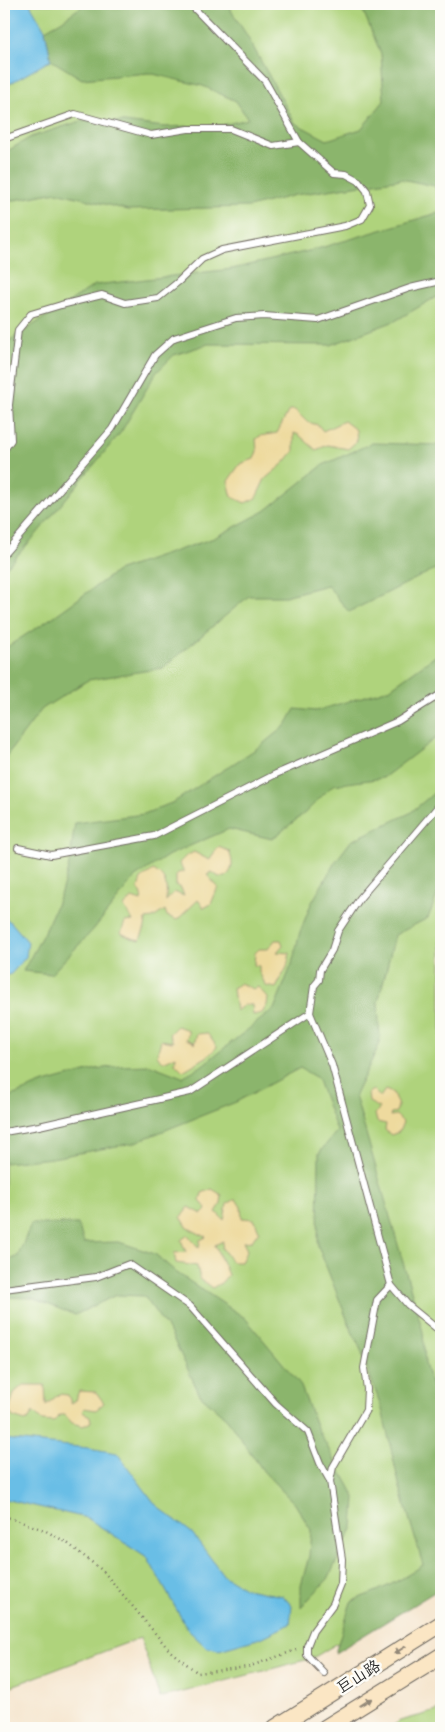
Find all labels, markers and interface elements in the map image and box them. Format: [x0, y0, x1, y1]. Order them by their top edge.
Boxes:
one-way arrow [393, 1645, 407, 1654]
street label: 巨山路 [333, 1656, 384, 1698]
one-way arrow [359, 1698, 373, 1707]

